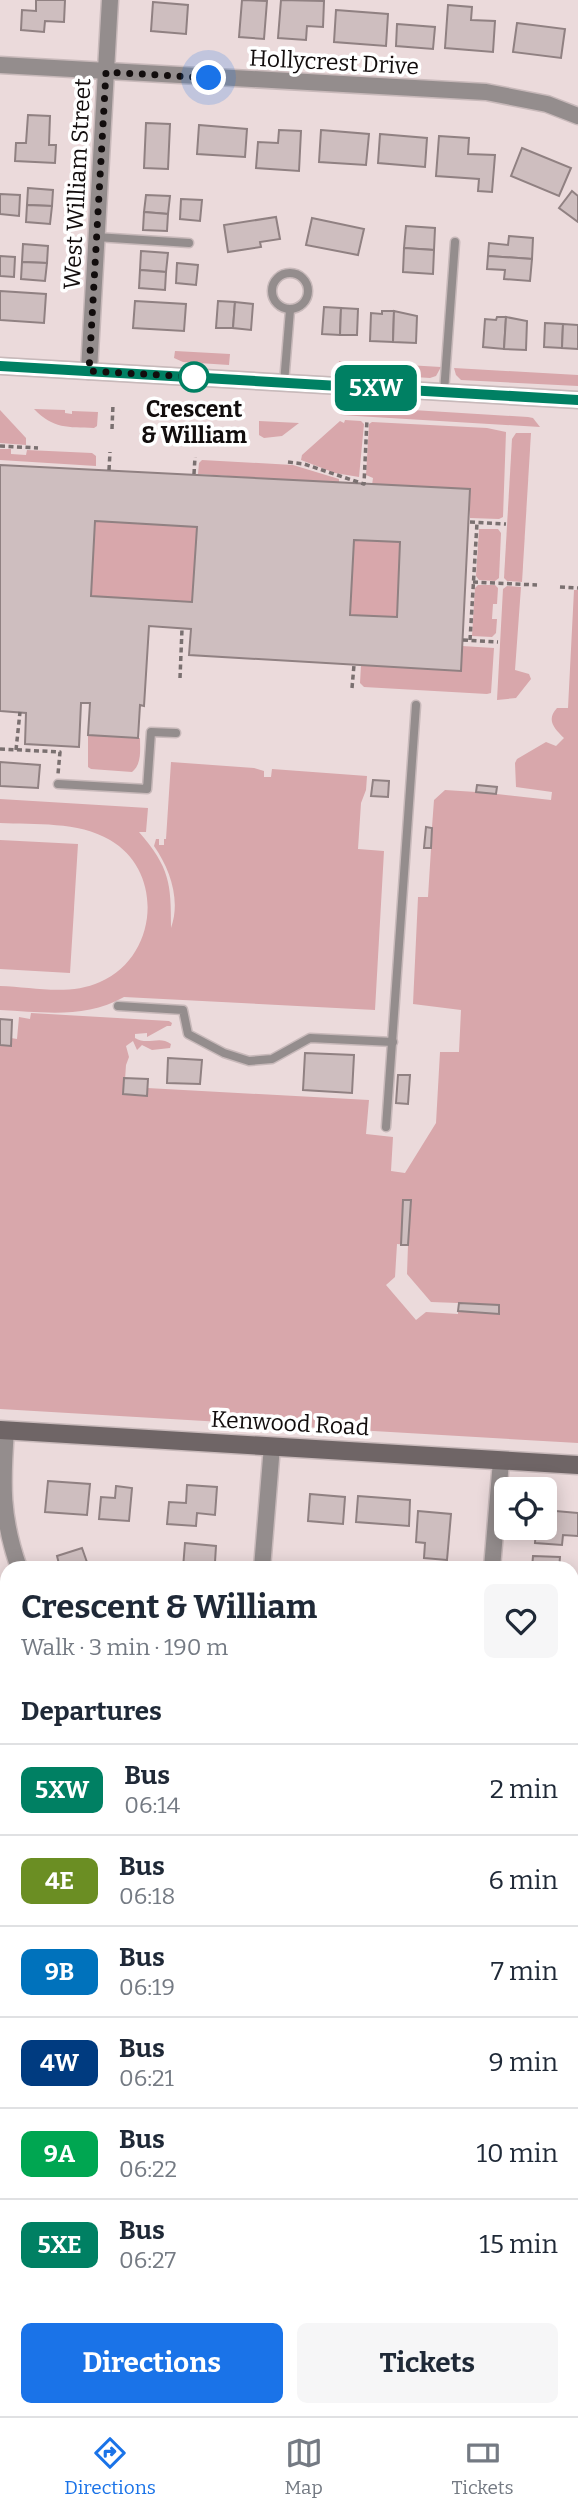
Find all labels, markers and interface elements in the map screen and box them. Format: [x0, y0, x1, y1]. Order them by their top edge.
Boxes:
street label: Hollycrest Drive [248, 44, 420, 80]
your location [191, 60, 226, 95]
street label: West William Street [57, 78, 97, 290]
marker: Crescent & William [179, 362, 209, 392]
line badge: 5XW [336, 365, 416, 411]
text: 5XW [349, 374, 403, 402]
place label: Crescent & William [141, 395, 247, 449]
street label: Kenwood Road [210, 1405, 370, 1441]
map controls [494, 1477, 557, 1540]
button: locate [494, 1477, 557, 1540]
button: heart [484, 1584, 558, 1658]
text: Crescent & William [21, 1587, 317, 1627]
text: Walk · 3 min · 190 m [21, 1633, 228, 1661]
text: Departures [21, 1696, 162, 1727]
text: Bus [124, 1760, 170, 1791]
text: 2 min [490, 1774, 558, 1805]
text: 5XW [35, 1776, 89, 1804]
text: 06:14 [124, 1791, 180, 1819]
text: Bus [119, 1851, 165, 1882]
text: 6 min [489, 1865, 558, 1896]
text: 4E [45, 1867, 74, 1895]
text: 06:18 [119, 1882, 175, 1910]
text: Bus [119, 1942, 165, 1973]
text: 7 min [491, 1956, 558, 1987]
text: 9B [45, 1958, 74, 1986]
text: 06:19 [119, 1973, 175, 2001]
text: Bus [119, 2033, 165, 2064]
text: 9 min [489, 2047, 558, 2078]
text: 4W [40, 2049, 79, 2077]
text: 06:21 [119, 2064, 174, 2092]
text: Bus [119, 2124, 165, 2155]
text: 10 min [477, 2138, 558, 2169]
text: 9A [44, 2140, 75, 2168]
text: 06:22 [119, 2155, 177, 2183]
text: Bus [119, 2215, 165, 2246]
text: 15 min [479, 2229, 558, 2260]
text: 5XE [37, 2231, 82, 2259]
text: 06:27 [119, 2246, 176, 2274]
button: Directions [21, 2323, 283, 2403]
button: Tickets [297, 2323, 558, 2403]
tab: Directions [64, 2434, 156, 2499]
tab: Map [285, 2434, 323, 2499]
tab: Tickets [452, 2434, 514, 2499]

